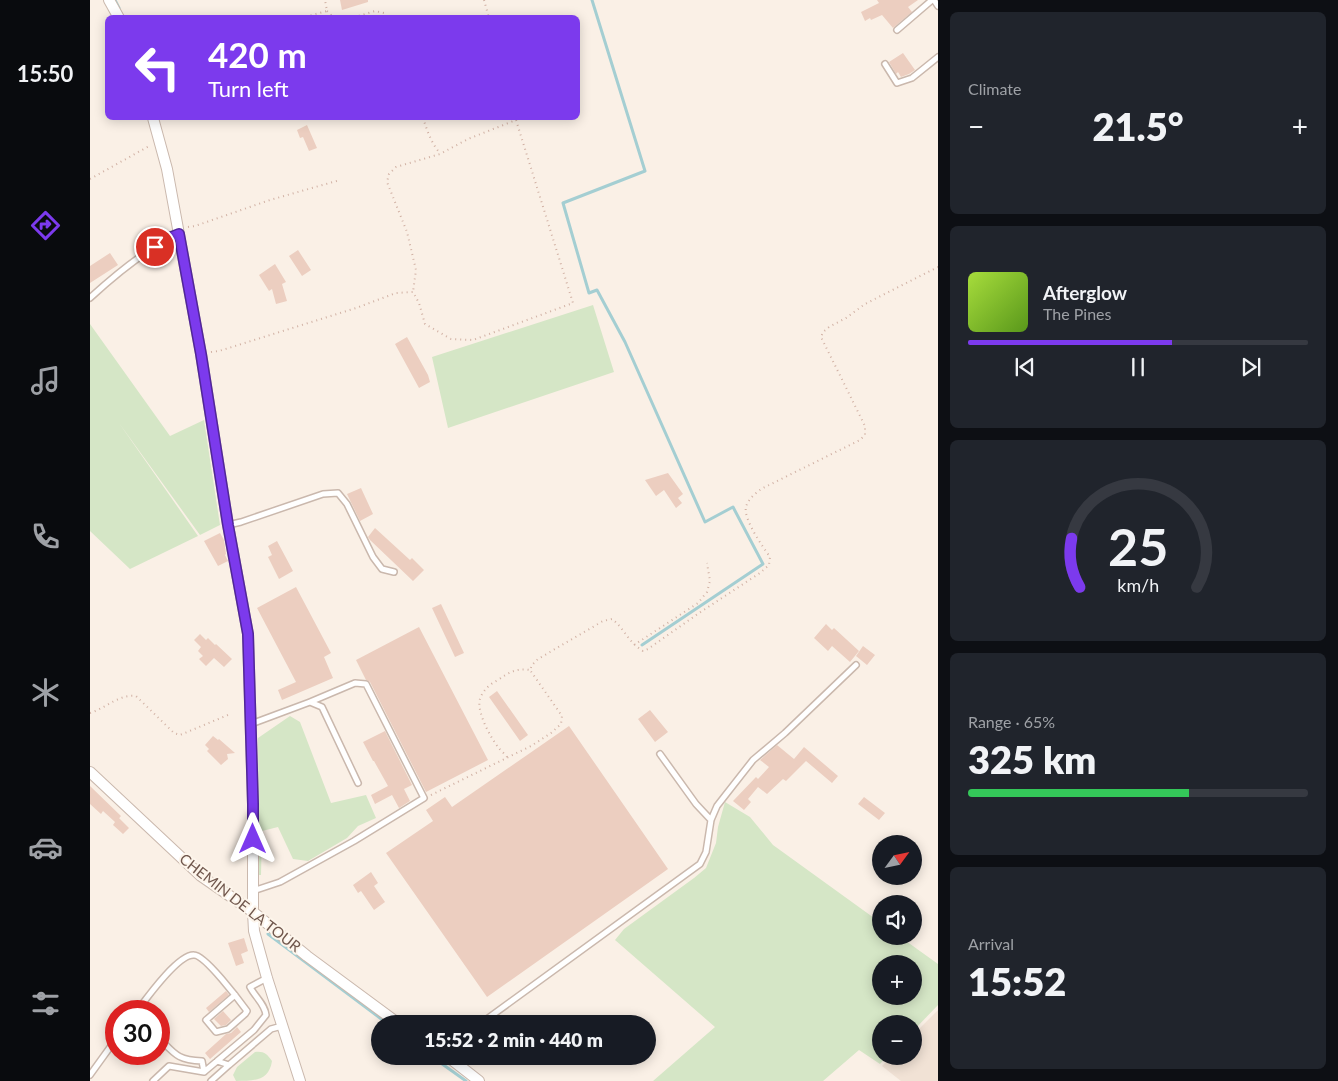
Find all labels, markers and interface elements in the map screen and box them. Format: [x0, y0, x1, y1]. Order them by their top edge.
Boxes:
text: 420 m [208, 33, 307, 75]
icon: left [125, 35, 190, 100]
text: 15:50 [17, 60, 73, 87]
text: Turn left [208, 75, 289, 102]
text: Climate [968, 79, 1021, 98]
text: 21.5° [1092, 103, 1184, 149]
text: − [968, 109, 984, 143]
text: + [1292, 109, 1308, 143]
icon: directions [28, 208, 63, 243]
pin [134, 226, 176, 268]
icon: arrive [141, 233, 169, 261]
text: Afterglow [1043, 281, 1127, 304]
text: The Pines [1043, 304, 1112, 323]
icon: previous [1011, 353, 1039, 381]
icon: pause [1124, 353, 1152, 381]
icon: next [1237, 353, 1265, 381]
icon: music [28, 363, 63, 398]
text: 25 [1108, 515, 1168, 577]
icon: phone [28, 519, 63, 554]
text: km/h [1117, 574, 1159, 596]
icon: climate [28, 675, 63, 710]
text: Range · 65% [968, 712, 1055, 731]
text: 325 km [968, 736, 1096, 782]
position arrow [226, 812, 278, 864]
icon: car [28, 830, 63, 865]
north arrow [872, 835, 922, 885]
map controls [872, 835, 922, 1065]
street label: CHEMIN DE LA TOUR [176, 849, 305, 956]
button: sound [872, 895, 922, 945]
text: Arrival [968, 934, 1014, 953]
button: + [872, 955, 922, 1005]
text: 15:52 [968, 958, 1066, 1004]
icon: filters [28, 986, 63, 1021]
speed limit sign: 30 [105, 1000, 170, 1065]
button: − [872, 1015, 922, 1065]
text: 15:52 · 2 min · 440 m [424, 1028, 603, 1051]

